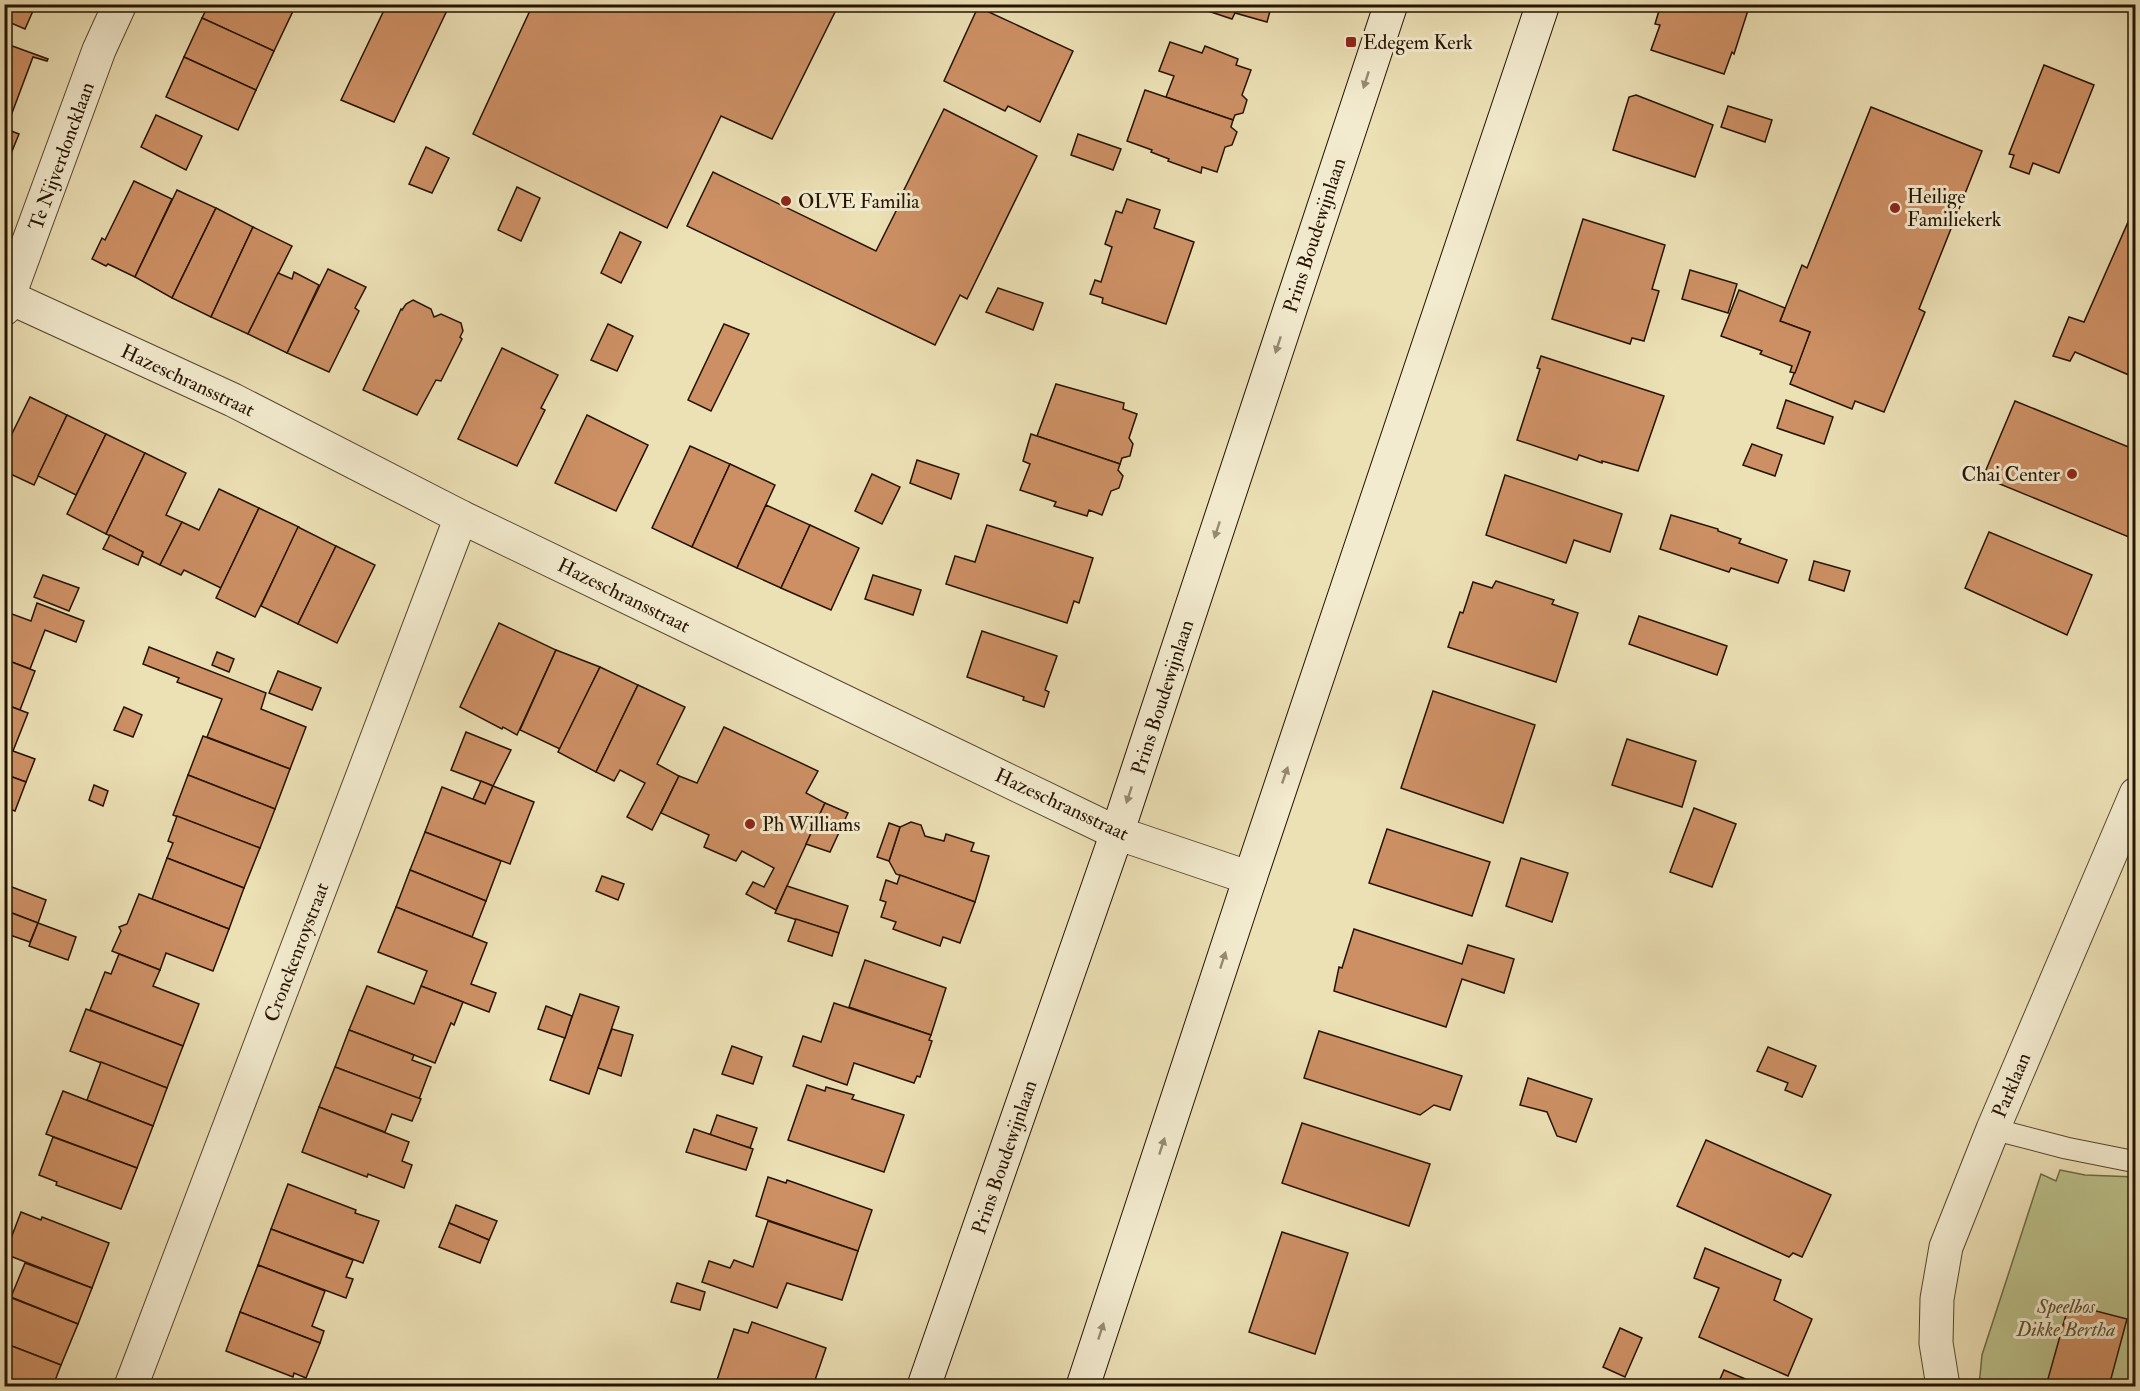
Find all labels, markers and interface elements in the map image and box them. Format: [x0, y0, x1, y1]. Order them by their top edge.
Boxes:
place label: Edegem Kerk [1363, 30, 1473, 55]
marker: Edegem Kerk [1344, 35, 1358, 49]
one-way arrow [1361, 71, 1370, 89]
street label: Te Nijverdoncklaan [23, 79, 100, 234]
street label: Prins Boudewijnlaan [1278, 155, 1351, 316]
place label: Heilige Familiekerk [1907, 184, 2002, 232]
place label: OLVE Familia [798, 189, 920, 214]
marker: OLVE Familia [779, 194, 793, 208]
marker: Heilige Familiekerk [1888, 201, 1902, 215]
one-way arrow [1272, 336, 1282, 354]
street label: Hazeschransstraat [117, 339, 259, 423]
place label: Chai Center [1962, 462, 2061, 487]
marker: Chai Center [2065, 467, 2079, 481]
one-way arrow [1211, 521, 1221, 539]
street label: Hazeschransstraat [553, 553, 695, 639]
street label: Prins Boudewijnlaan [1126, 617, 1199, 778]
street label: Hazeschransstraat [991, 763, 1133, 847]
one-way arrow [1280, 766, 1290, 784]
one-way arrow [1124, 786, 1134, 804]
place label: Ph Williams [762, 812, 860, 837]
marker: Ph Williams [743, 817, 757, 831]
street label: Cronckenroystraat [258, 879, 335, 1025]
one-way arrow [1219, 951, 1228, 969]
street label: Parklaan [1987, 1049, 2036, 1122]
street label: Prins Boudewijnlaan [966, 1077, 1043, 1238]
one-way arrow [1158, 1137, 1167, 1155]
park label: Speelbos Dikke Bertha [2016, 1294, 2115, 1342]
one-way arrow [1097, 1322, 1107, 1340]

